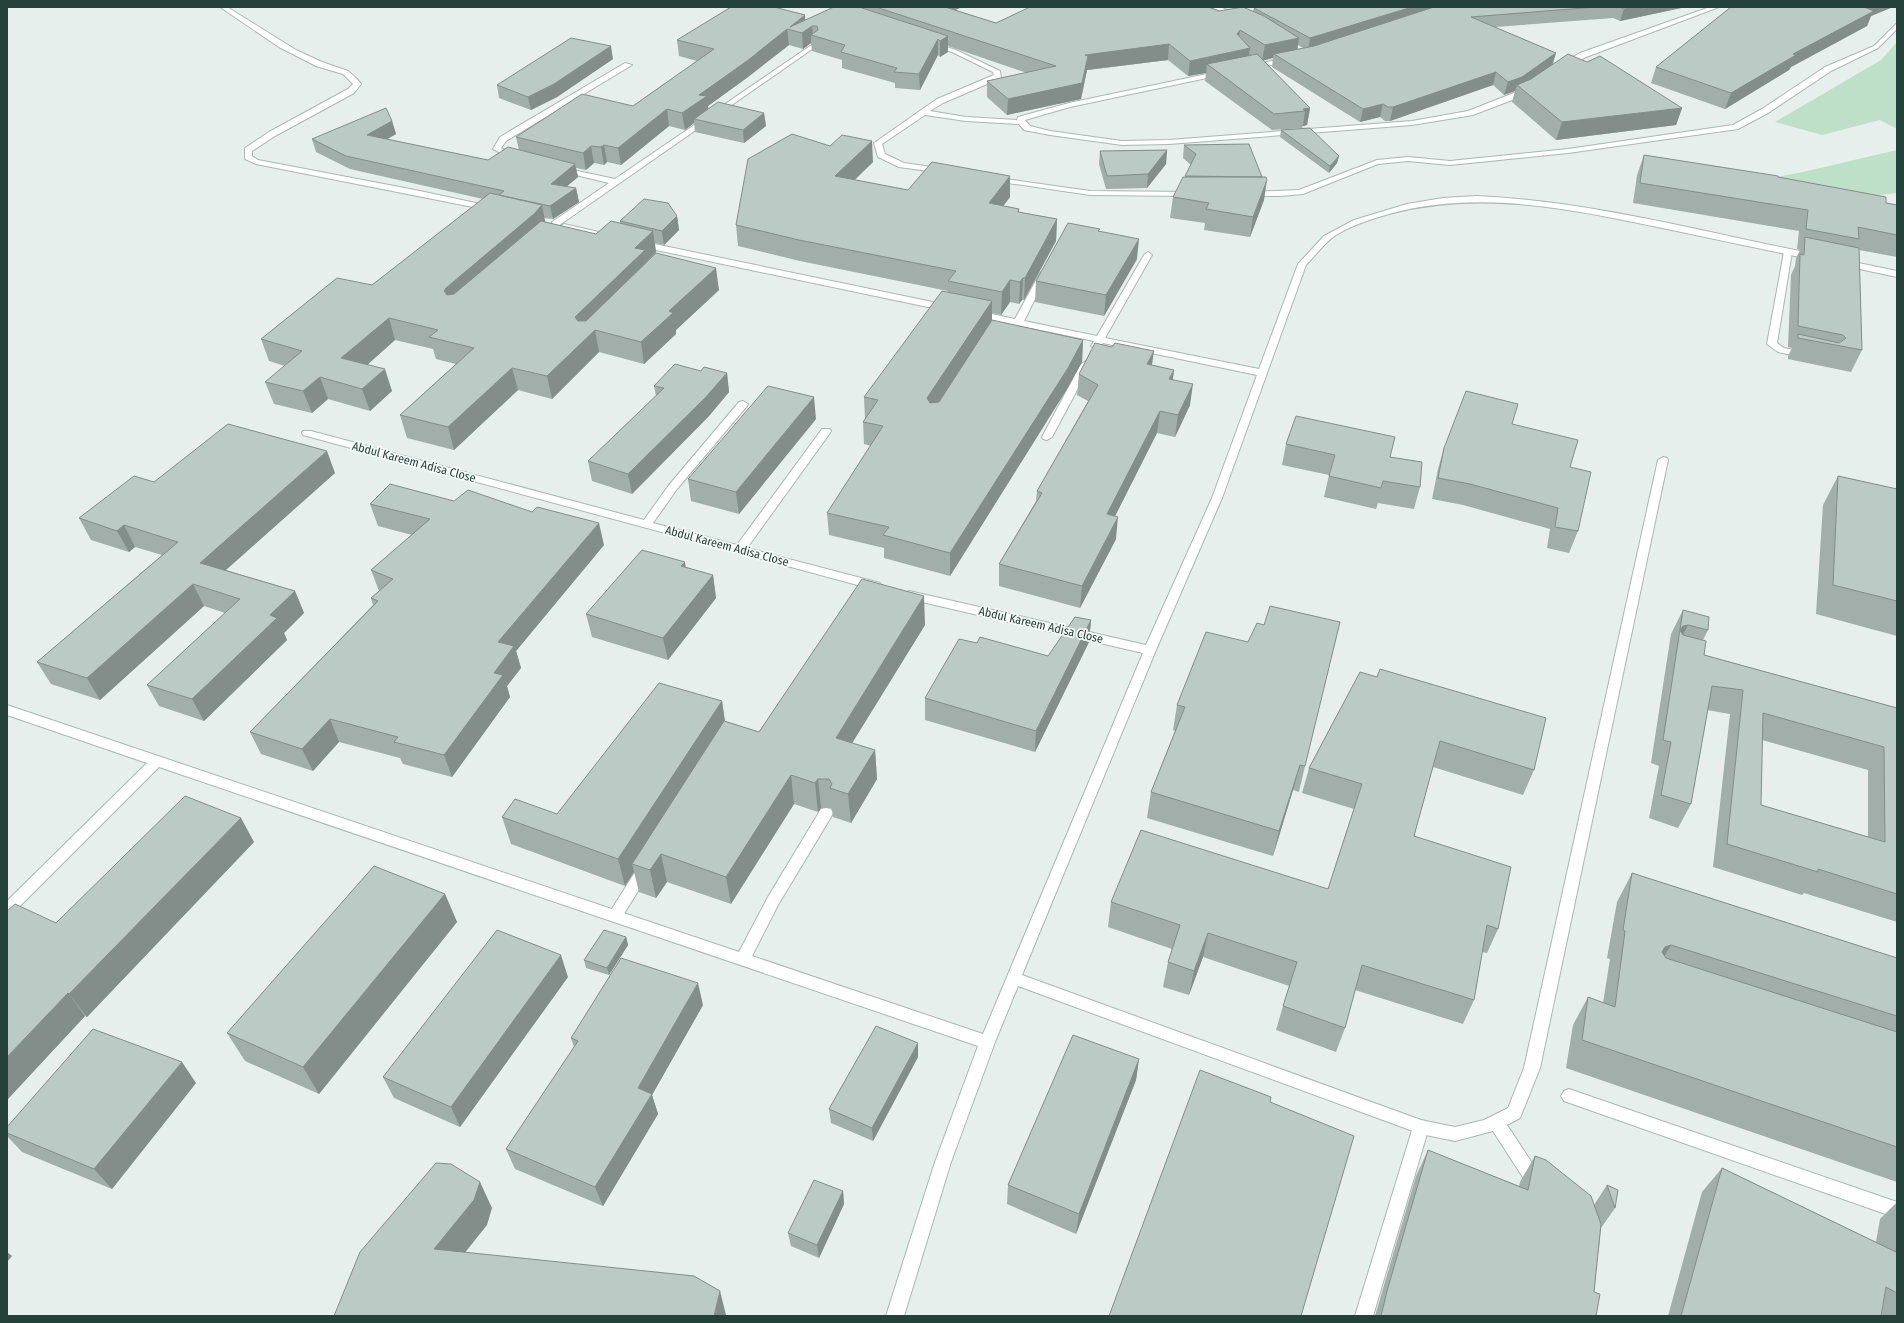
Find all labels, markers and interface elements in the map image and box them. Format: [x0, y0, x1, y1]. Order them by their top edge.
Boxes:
street label: Abdul Kareem Adisa Close [351, 439, 477, 485]
street label: Abdul Kareem Adisa Close [664, 523, 790, 569]
street label: Abdul Kareem Adisa Close [977, 604, 1105, 646]

